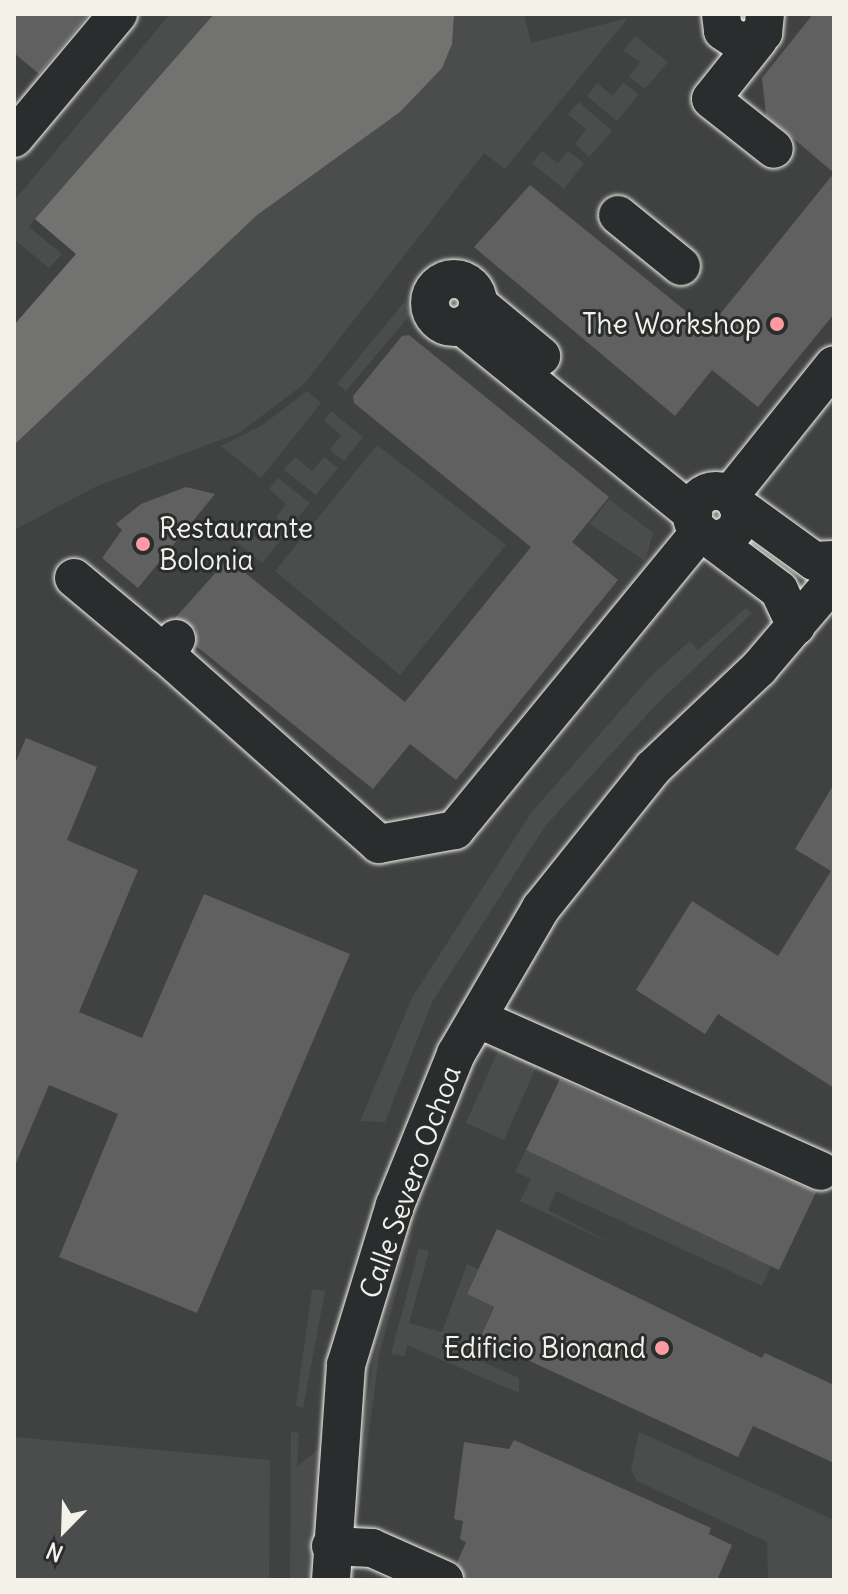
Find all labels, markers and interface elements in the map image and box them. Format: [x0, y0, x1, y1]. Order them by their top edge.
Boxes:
place label: The Workshop [582, 307, 761, 341]
marker: The Workshop [768, 315, 786, 333]
place label: Restaurante Bolonia [159, 511, 313, 577]
marker: Restaurante Bolonia [134, 535, 152, 553]
street label: Calle Severo Ochoa [352, 1061, 468, 1303]
place label: Edificio Bionand [444, 1331, 646, 1365]
marker: Edificio Bionand [653, 1339, 671, 1357]
north arrow [24, 1490, 104, 1570]
text: N [42, 1536, 67, 1568]

